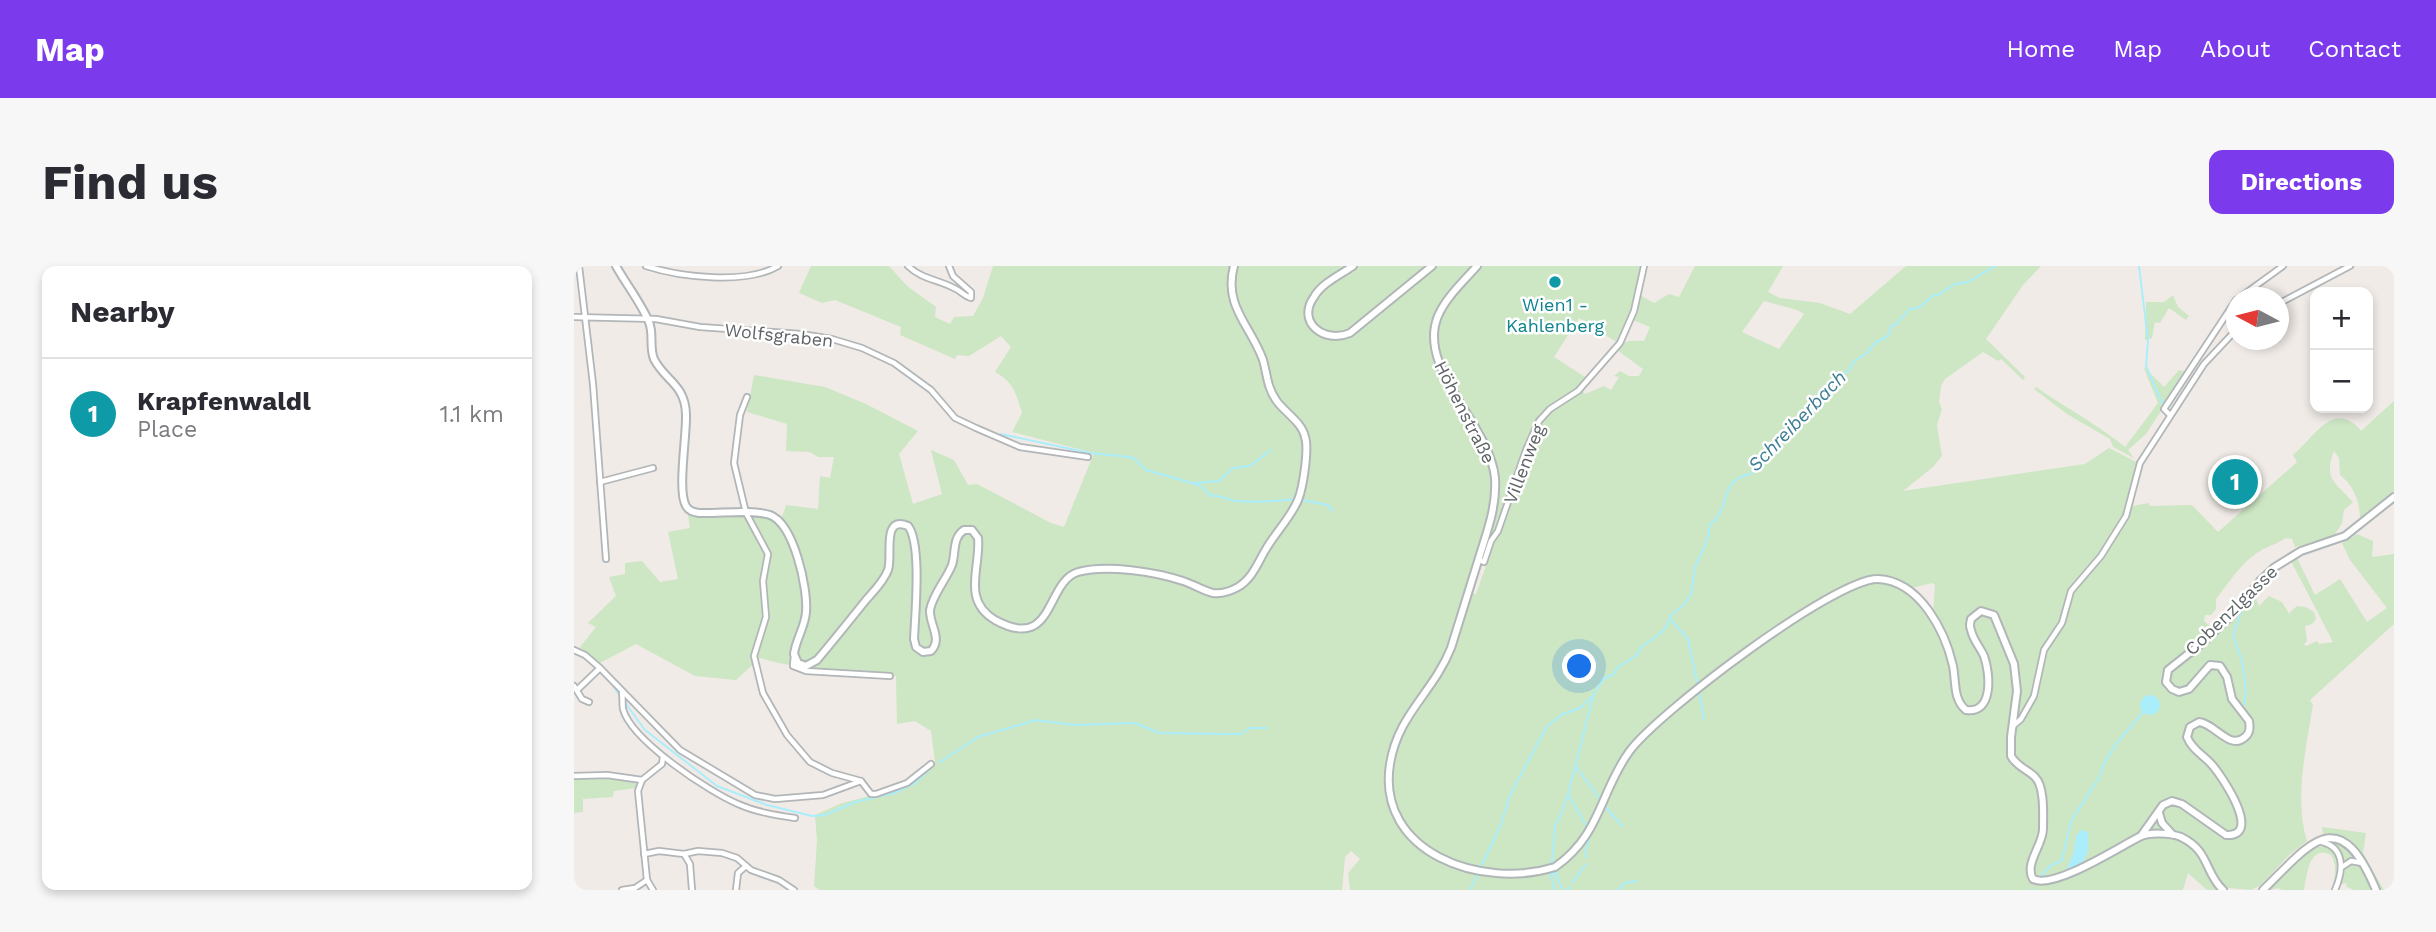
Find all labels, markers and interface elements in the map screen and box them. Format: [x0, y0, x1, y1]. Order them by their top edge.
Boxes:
text: Map [35, 30, 105, 69]
text: Home [2007, 35, 2075, 63]
text: Map [2113, 35, 2162, 63]
text: About [2200, 35, 2270, 63]
text: Contact [2308, 35, 2401, 63]
button: Directions [2209, 150, 2394, 214]
text: Find us [42, 153, 218, 211]
marker: Wien1 - Kahlenberg [1547, 274, 1563, 290]
north arrow [2226, 287, 2289, 350]
map controls [2310, 287, 2373, 413]
button: + [2310, 287, 2373, 350]
text: Nearby [70, 294, 175, 329]
place label: Wien1 - Kahlenberg [1506, 294, 1604, 336]
street label: Wolfsgraben [724, 319, 834, 351]
button: − [2310, 350, 2373, 413]
street label: Höhenstraße [1430, 357, 1500, 467]
water label: Schreiberbach [1743, 366, 1851, 476]
text: Krapfenwaldl [137, 386, 311, 416]
text: 1 [88, 401, 98, 428]
text: 1.1 km [440, 401, 504, 428]
text: Place [137, 416, 197, 443]
street label: Villenweg [1499, 421, 1549, 507]
pin: 1 [2212, 456, 2258, 508]
street label: Cobenzlgasse [2180, 561, 2282, 659]
your location [1562, 649, 1596, 683]

